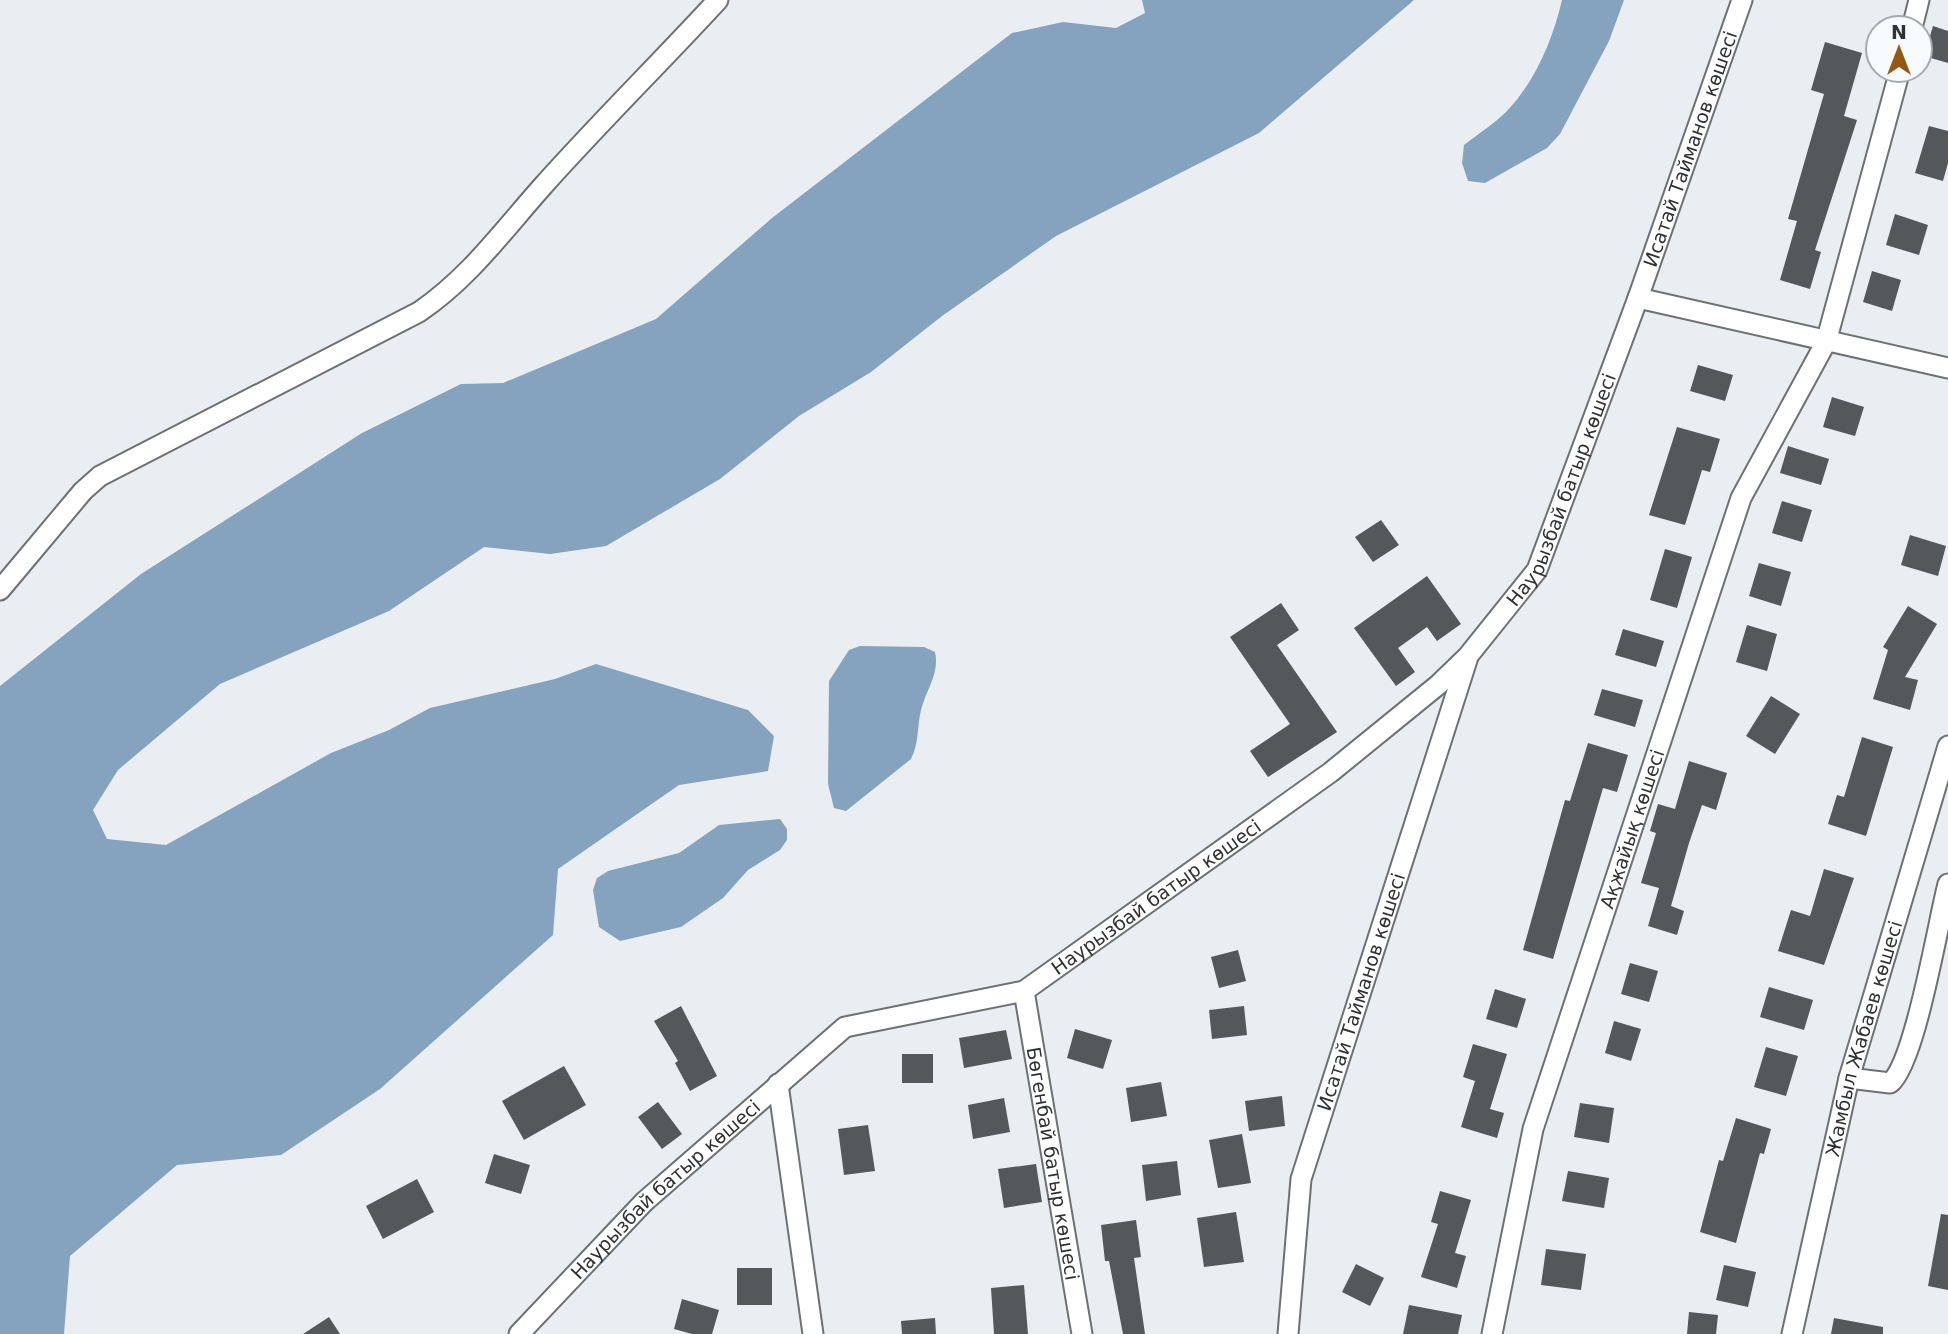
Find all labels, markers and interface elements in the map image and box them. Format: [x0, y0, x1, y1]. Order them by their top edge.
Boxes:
north arrow [1864, 14, 1934, 84]
text: N [1891, 21, 1907, 43]
street label: Исатай Тайманов көшесі [1639, 28, 1741, 270]
street label: Наурызбай батыр көшесі [1502, 370, 1620, 610]
street label: Ақжайық көшесі [1595, 747, 1668, 911]
street label: Наурызбай батыр көшесі [1047, 815, 1265, 979]
street label: Исатай Тайманов көшесі [1313, 870, 1409, 1114]
street label: Жамбыл Жабаев көшесі [1821, 918, 1906, 1159]
street label: Бөгенбай батыр көшесі [1023, 1045, 1084, 1282]
street label: Наурызбай батыр көшесі [566, 1095, 764, 1283]

